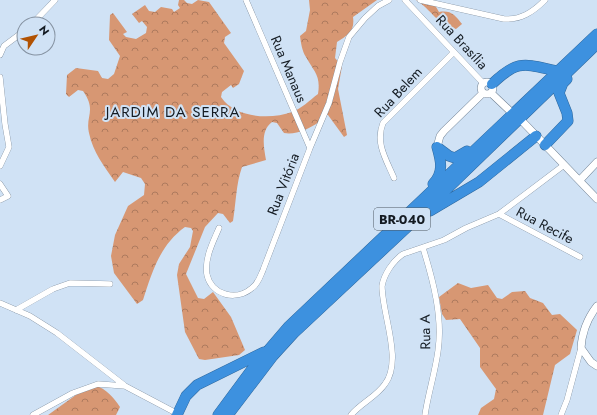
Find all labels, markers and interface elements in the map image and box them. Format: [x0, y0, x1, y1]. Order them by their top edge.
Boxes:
street label: Rua Brasília [431, 10, 493, 74]
north arrow [16, 16, 56, 56]
text: N [35, 22, 53, 38]
street label: Rua Manaus [266, 32, 312, 106]
street label: Rua Belem [369, 62, 427, 122]
district label: JARDIM DA SERRA [104, 101, 240, 123]
street label: Rua Vitória [262, 150, 304, 218]
street label: Rua Recife [513, 201, 577, 249]
road number: BR-040 [374, 208, 430, 230]
street label: Rua A [415, 313, 435, 350]

